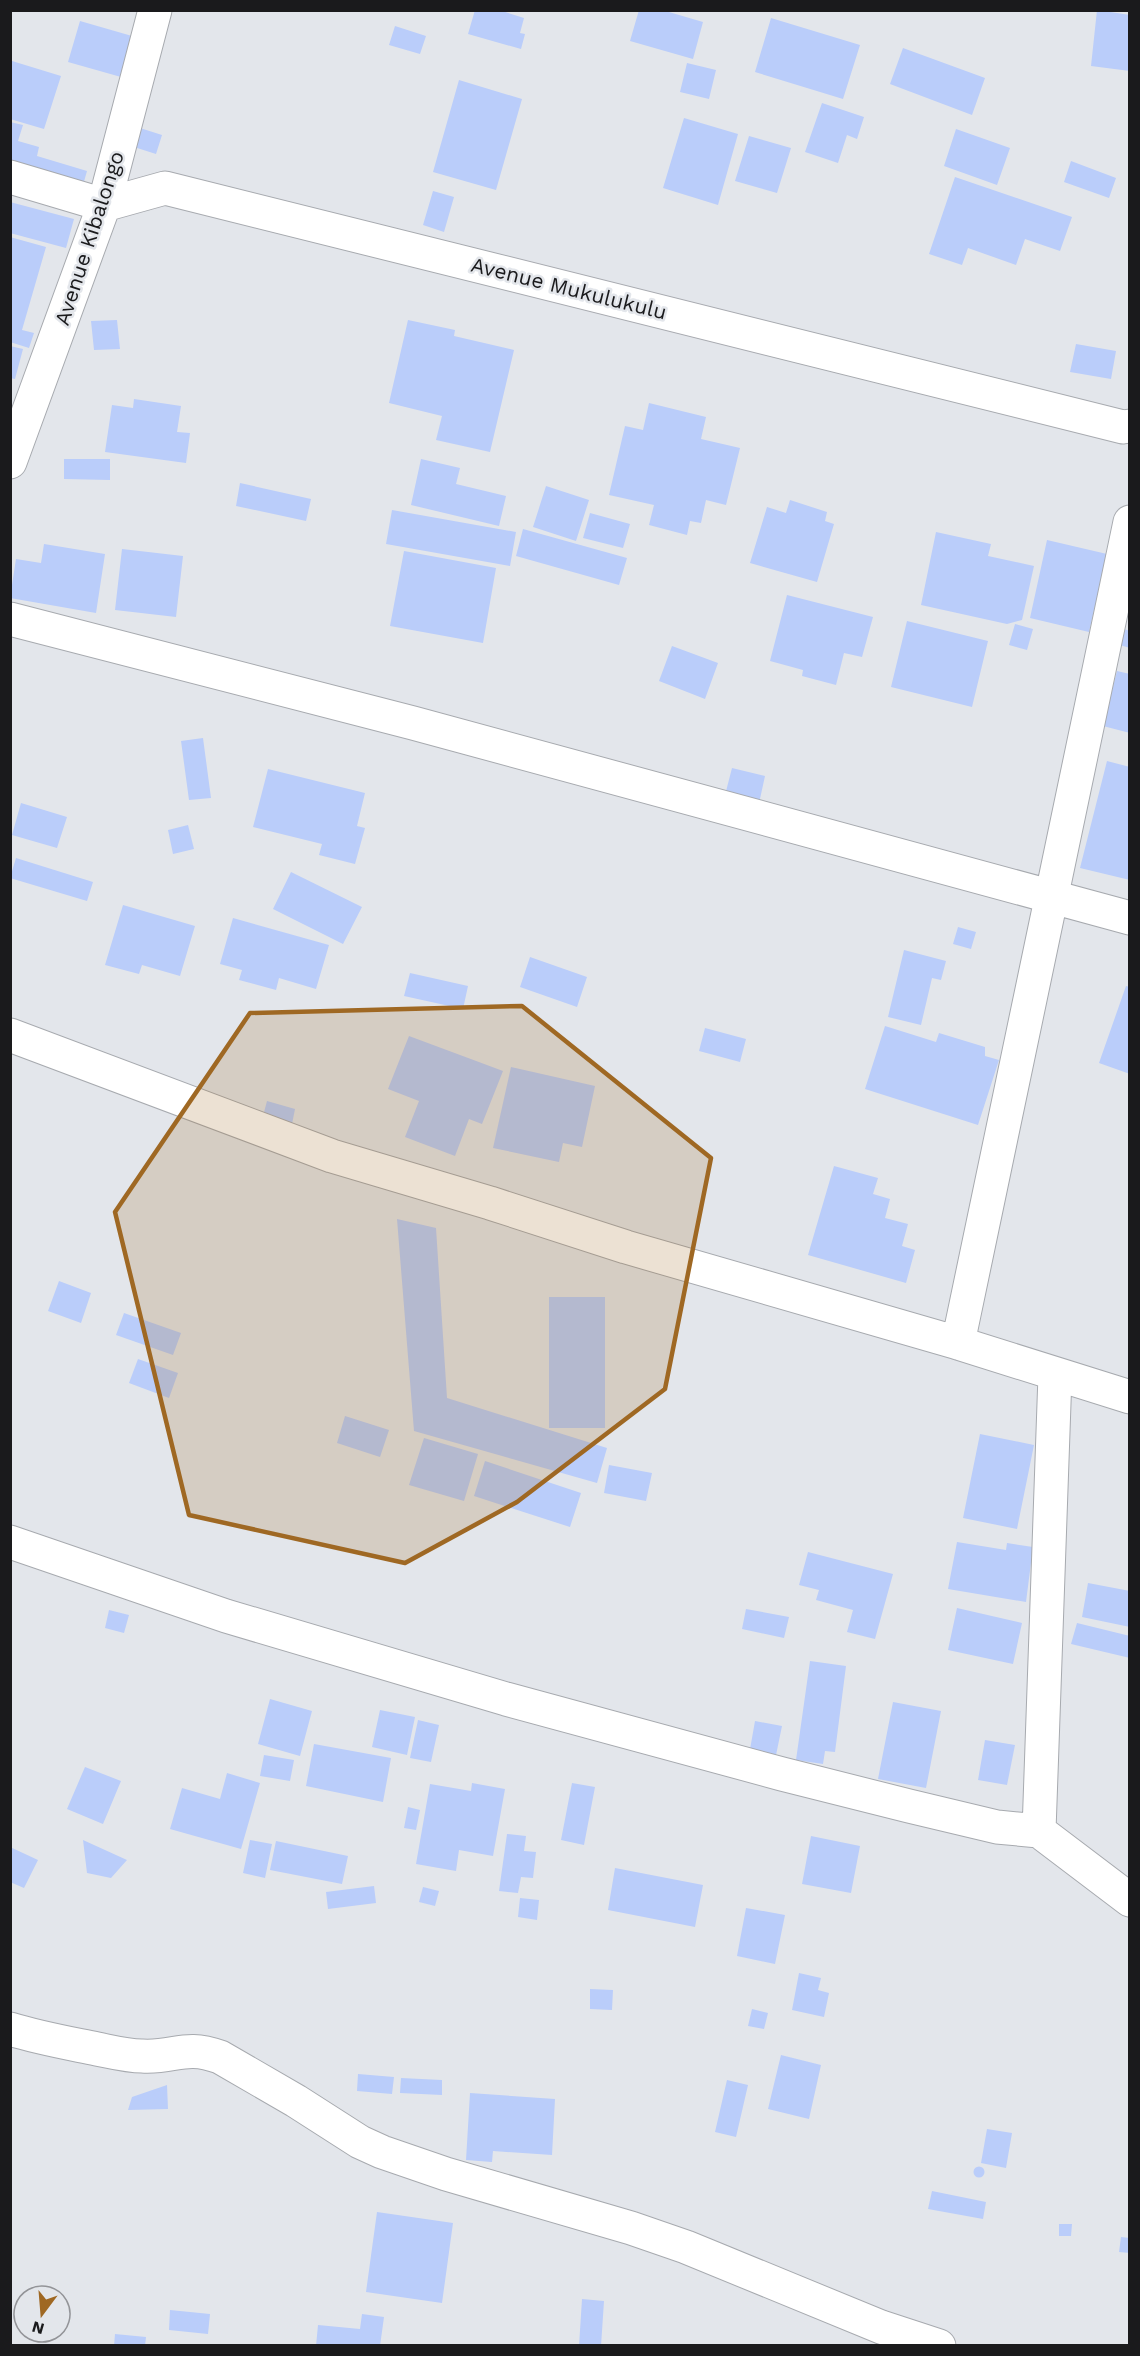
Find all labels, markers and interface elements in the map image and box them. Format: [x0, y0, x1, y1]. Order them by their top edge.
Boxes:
street label: Avenue Kibalongo [49, 148, 129, 328]
street label: Avenue Mukulukulu [469, 252, 669, 324]
north arrow [12, 2284, 72, 2344]
text: N [30, 2317, 46, 2339]

